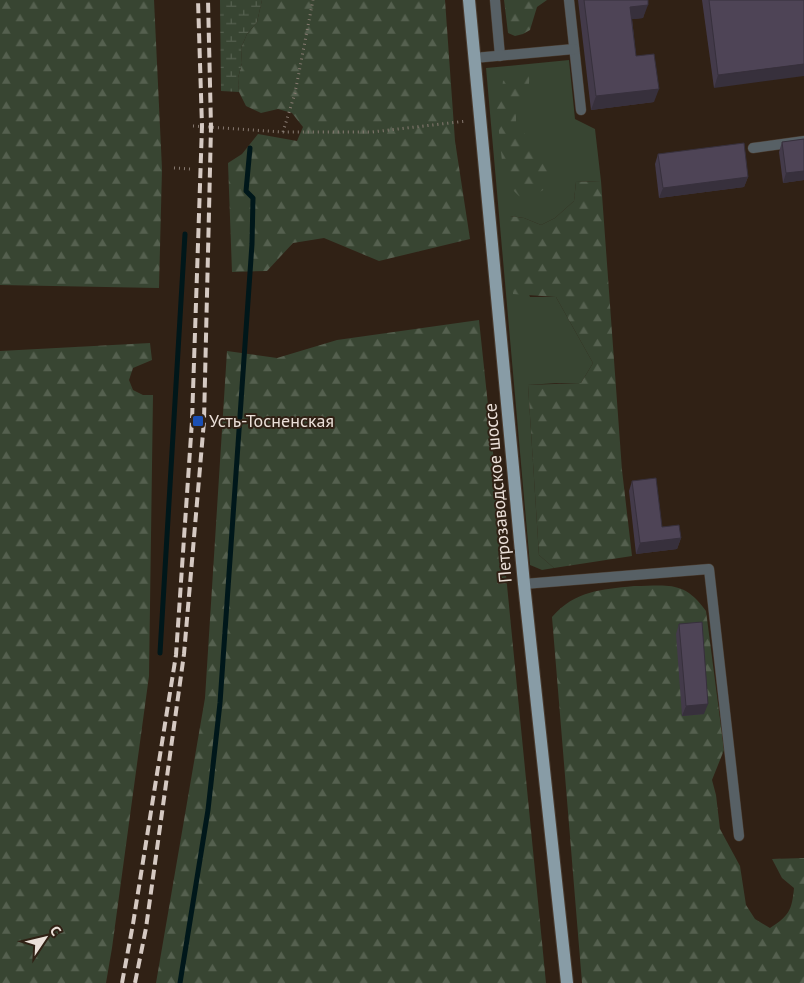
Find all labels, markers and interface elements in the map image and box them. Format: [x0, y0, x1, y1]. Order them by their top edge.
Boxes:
street label: Петрозаводское шоссе [478, 402, 517, 584]
place label: Усть-Тосненская [209, 409, 334, 432]
marker: Усть-Тосненская [191, 414, 205, 428]
north arrow [20, 913, 70, 963]
text: С [46, 922, 65, 939]

